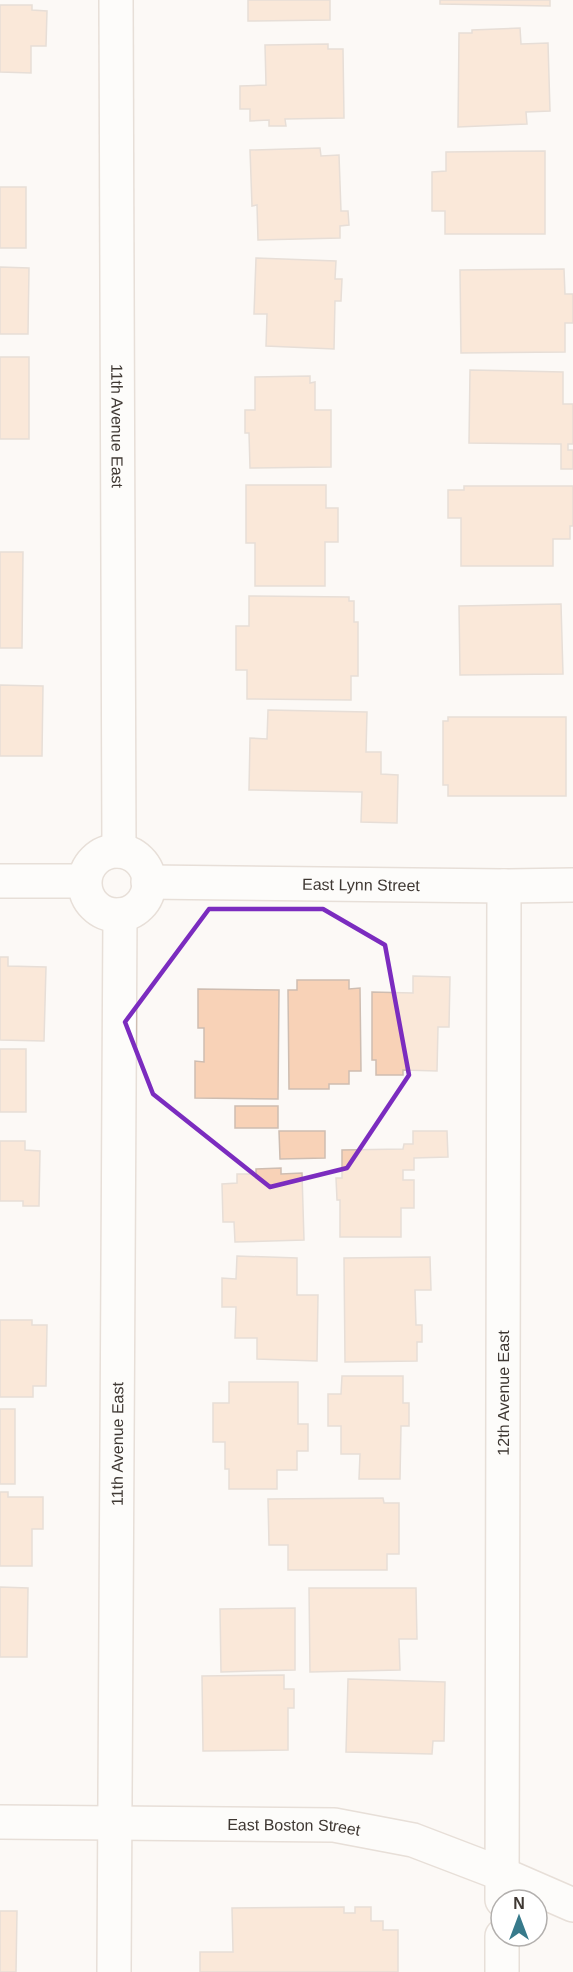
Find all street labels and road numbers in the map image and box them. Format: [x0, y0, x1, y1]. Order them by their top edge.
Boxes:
street label: 11th Avenue East [108, 364, 126, 489]
street label: East Lynn Street [302, 876, 421, 894]
street label: 12th Avenue East [495, 1330, 512, 1456]
street label: 11th Avenue East [109, 1381, 126, 1506]
street label: East Boston Street [227, 1816, 362, 1839]

